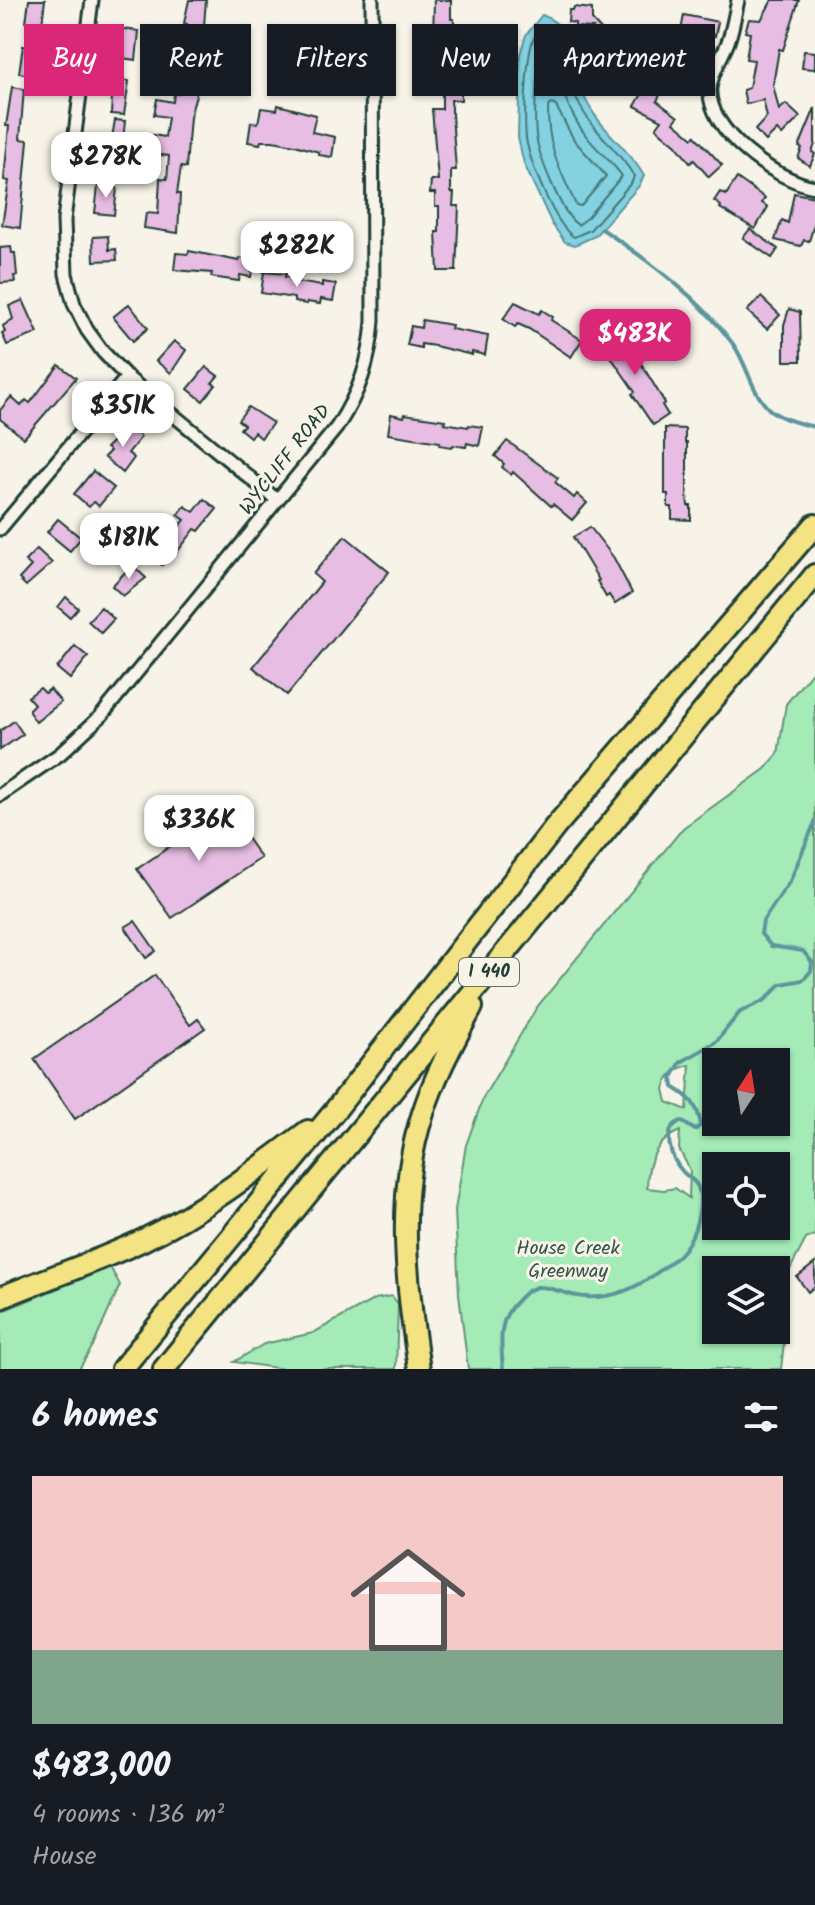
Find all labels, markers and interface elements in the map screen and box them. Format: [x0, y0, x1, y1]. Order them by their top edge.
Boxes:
chip: Buy [24, 24, 124, 96]
chip: Rent [140, 24, 251, 96]
chip: Filters [267, 24, 396, 96]
chip: New [412, 24, 518, 96]
chip: Apartment [534, 24, 715, 96]
pin: $278K [50, 132, 162, 200]
text: $278K [69, 137, 143, 179]
pin: $282K [241, 221, 353, 289]
text: $282K [259, 226, 335, 268]
pin: $483K [579, 309, 691, 377]
text: $483K [598, 314, 672, 356]
pin: $351K [67, 381, 179, 449]
text: $351K [90, 386, 156, 428]
street label: WYCLIFF ROAD [232, 397, 340, 523]
pin: $181K [73, 513, 185, 581]
text: $181K [98, 518, 160, 560]
pin: $336K [143, 795, 255, 863]
text: $336K [162, 800, 236, 842]
road number: I 440 [459, 958, 519, 986]
north arrow [702, 1048, 790, 1136]
map controls [702, 1048, 790, 1344]
button: locate [702, 1152, 790, 1240]
park label: House Creek Greenway [516, 1233, 620, 1288]
button: layers [702, 1256, 790, 1344]
text: 6 homes [32, 1390, 158, 1444]
icon: filters [739, 1395, 783, 1439]
icon: home [336, 1528, 480, 1672]
text: $483,000 [32, 1740, 171, 1794]
text: 4 rooms · 136 m² [32, 1794, 224, 1836]
text: House [32, 1836, 96, 1878]

